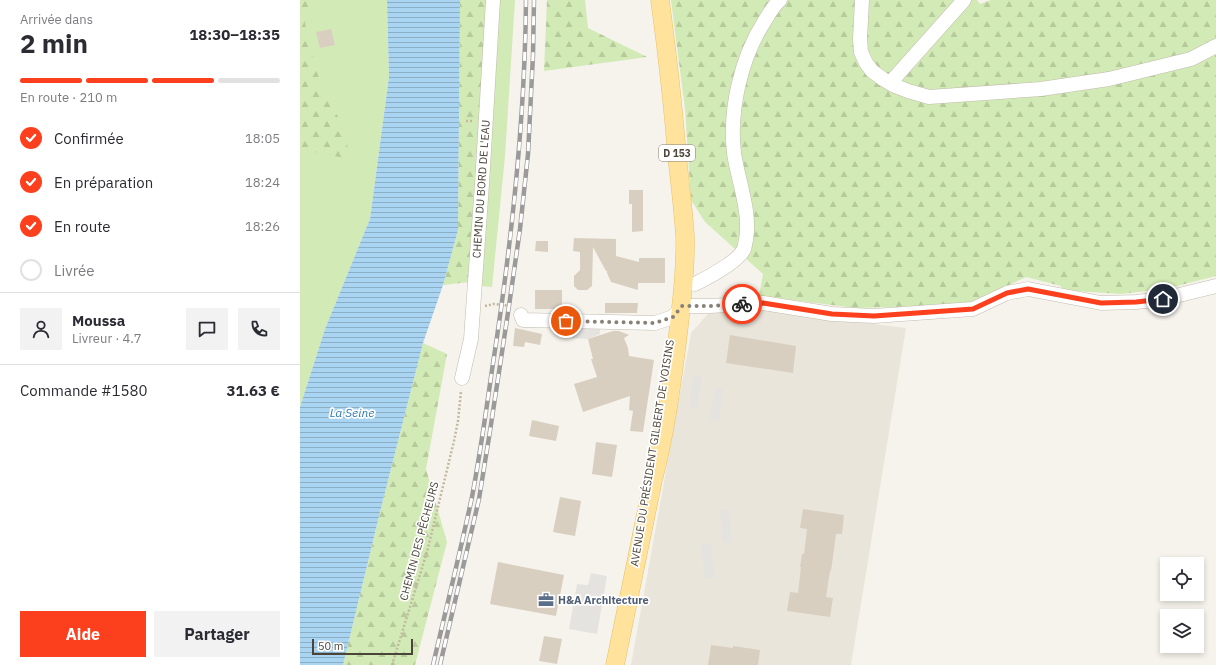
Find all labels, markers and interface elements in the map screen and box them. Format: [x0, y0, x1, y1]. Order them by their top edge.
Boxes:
text: Arrivée dans [20, 11, 93, 28]
text: 18:30–18:35 [189, 25, 280, 44]
text: 2 min [20, 26, 88, 60]
text: En route · 210 m [20, 89, 117, 106]
street label: CHEMIN DU BORD DE L'EAU [469, 119, 493, 259]
icon: check [20, 127, 42, 149]
text: Confirmée [54, 129, 124, 148]
text: 18:05 [245, 130, 280, 147]
road number: D 153 [659, 145, 695, 161]
icon: check [20, 171, 42, 193]
text: En préparation [54, 173, 153, 192]
text: 18:24 [245, 174, 280, 191]
icon: check [20, 215, 42, 237]
text: En route [54, 217, 111, 236]
text: 18:26 [245, 218, 280, 235]
text: Livrée [54, 261, 95, 280]
pin [1146, 282, 1180, 316]
courier [722, 284, 762, 324]
icon: home [1152, 288, 1174, 310]
icon: bike [731, 293, 753, 315]
pin [549, 304, 583, 338]
button: person [20, 308, 62, 350]
button: chat [186, 308, 228, 350]
button: phone [238, 308, 280, 350]
icon: bag [555, 310, 577, 332]
text: Moussa [72, 311, 125, 330]
text: Livreur · 4.7 [72, 330, 142, 347]
street label: AVENUE DU PRÉSIDENT GILBERT DE VOISINS [627, 338, 677, 568]
text: Commande #1580 [20, 381, 148, 400]
text: 31.63 € [226, 381, 280, 400]
water label: La Seine [330, 405, 374, 420]
street label: CHEMIN DES PÊCHEURS [396, 480, 442, 602]
map controls [1160, 557, 1204, 653]
button: locate [1160, 557, 1204, 601]
office icon: H&A Architecture [537, 591, 555, 609]
place label: H&A Architecture [558, 593, 649, 607]
button: layers [1160, 609, 1204, 653]
button: Aide [20, 611, 146, 657]
button: Partager [154, 611, 280, 657]
scale bar [312, 637, 413, 656]
text: 50 m [318, 639, 343, 653]

